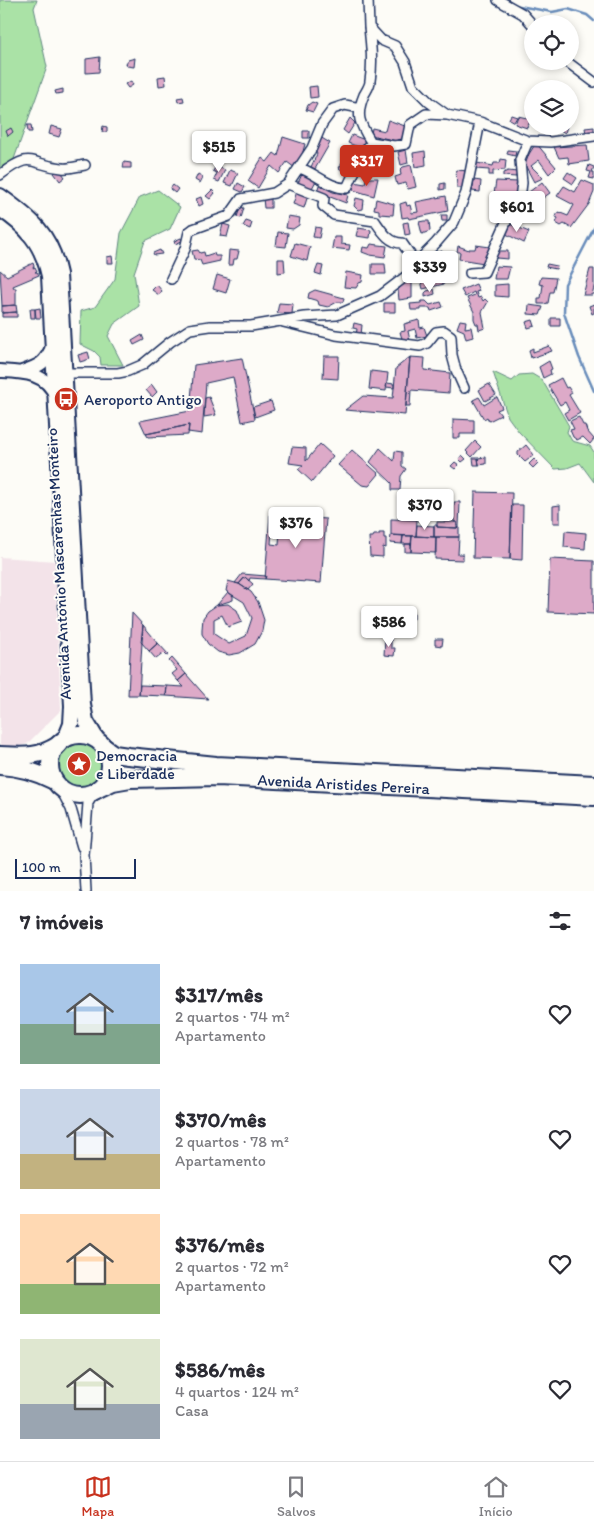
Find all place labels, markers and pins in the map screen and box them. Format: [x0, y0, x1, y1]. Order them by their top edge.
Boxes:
pin: $515 [189, 130, 249, 173]
pin: $317 [337, 144, 397, 187]
pin: $601 [487, 190, 547, 233]
pin: $339 [400, 250, 460, 293]
bus stop icon: Aeroporto Antigo [53, 386, 79, 412]
place label: Aeroporto Antigo [84, 390, 202, 409]
pin: $370 [395, 488, 455, 531]
pin: $376 [266, 506, 326, 549]
pin: $586 [359, 606, 419, 648]
place label: Democracia e Liberdade [96, 746, 177, 783]
place icon: Democracia e Liberdade [66, 751, 92, 777]

